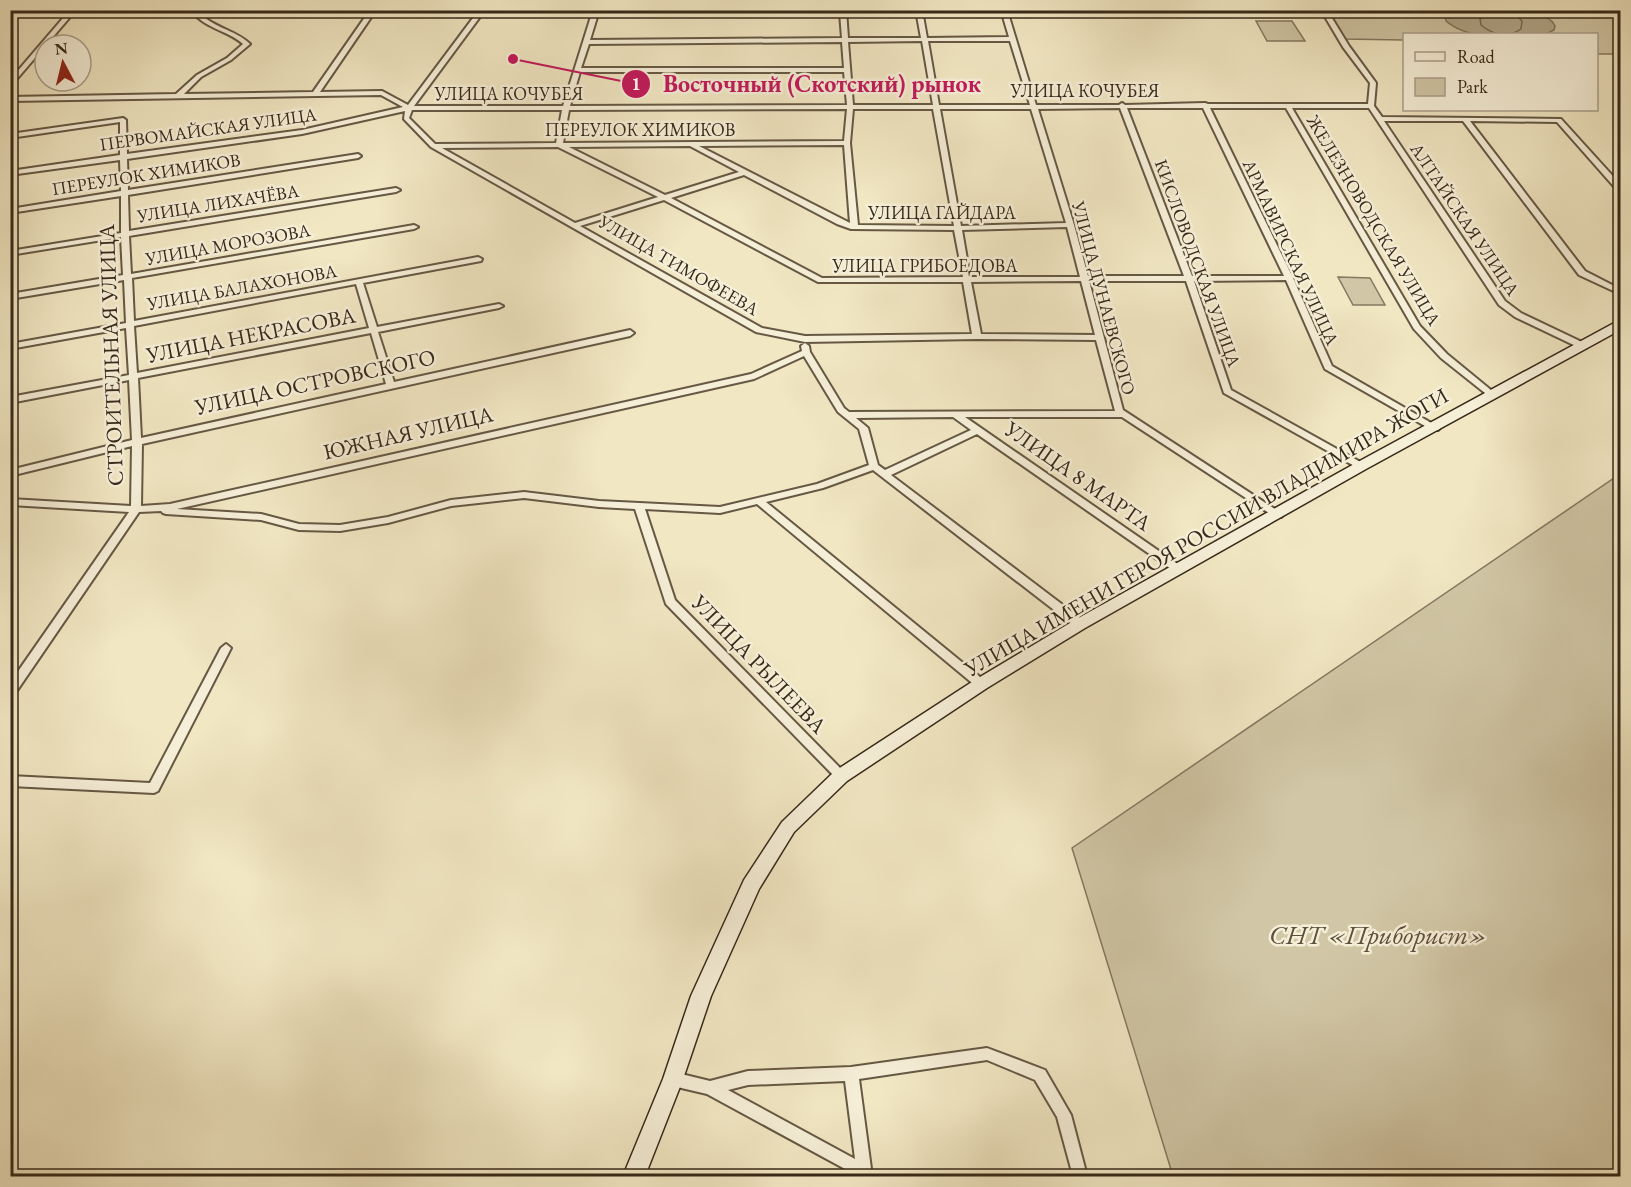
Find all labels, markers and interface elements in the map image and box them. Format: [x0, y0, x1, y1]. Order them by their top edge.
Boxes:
north arrow [33, 33, 93, 93]
legend [1403, 33, 1598, 111]
text: N [54, 37, 69, 60]
text: Road [1457, 45, 1496, 68]
callout: Восточный (Скотский) рынок [621, 63, 993, 105]
text: Восточный (Скотский) рынок [663, 68, 982, 99]
text: 1 [631, 72, 641, 95]
text: Park [1457, 75, 1488, 98]
street label: УЛИЦА КОЧУБЕЯ [1010, 79, 1159, 102]
street label: УЛИЦА КОЧУБЕЯ [434, 82, 583, 105]
street label: ПЕРВОМАЙСКАЯ УЛИЦА [98, 102, 319, 156]
street label: ЖЕЛЕЗНОВОДСКАЯ УЛИЦА [1301, 110, 1446, 330]
street label: ПЕРЕУЛОК ХИМИКОВ [545, 118, 735, 141]
street label: АЛТАЙСКАЯ УЛИЦА [1405, 137, 1525, 300]
street label: ПЕРЕУЛОК ХИМИКОВ [50, 148, 242, 200]
street label: АРМАВИРСКАЯ УЛИЦА [1237, 154, 1344, 349]
street label: КИСЛОВОДСКАЯ УЛИЦА [1150, 156, 1246, 370]
street label: УЛИЦА ЛИХАЧЁВА [134, 179, 301, 227]
street label: УЛИЦА ДУНАЕВСКОГО [1067, 198, 1141, 397]
street label: УЛИЦА ГАЙДАРА [867, 201, 1017, 224]
street label: УЛИЦА ТИМОФЕЕВА [594, 209, 764, 320]
street label: УЛИЦА МОРОЗОВА [143, 218, 313, 270]
street label: СТРОИТЕЛЬНАЯ УЛИЦА [92, 223, 130, 486]
street label: УЛИЦА ГРИБОЕДОВА [831, 254, 1018, 277]
street label: УЛИЦА БАЛАХОНОВА [144, 259, 339, 315]
street label: УЛИЦА НЕКРАСОВА [143, 300, 359, 370]
street label: УЛИЦА ОСТРОВСКОГО [191, 342, 438, 422]
street label: УЛИЦА ИМЕНИ ГЕРОЯ РОССИИ ВЛАДИМИРА ЖОГИ [958, 381, 1453, 683]
street label: ЮЖНАЯ УЛИЦА [320, 399, 497, 467]
street label: УЛИЦА 8 МАРТА [998, 414, 1158, 538]
street label: УЛИЦА РЫЛЕЕВА [684, 588, 833, 740]
park label: СНТ «Приборист» [1269, 917, 1487, 952]

